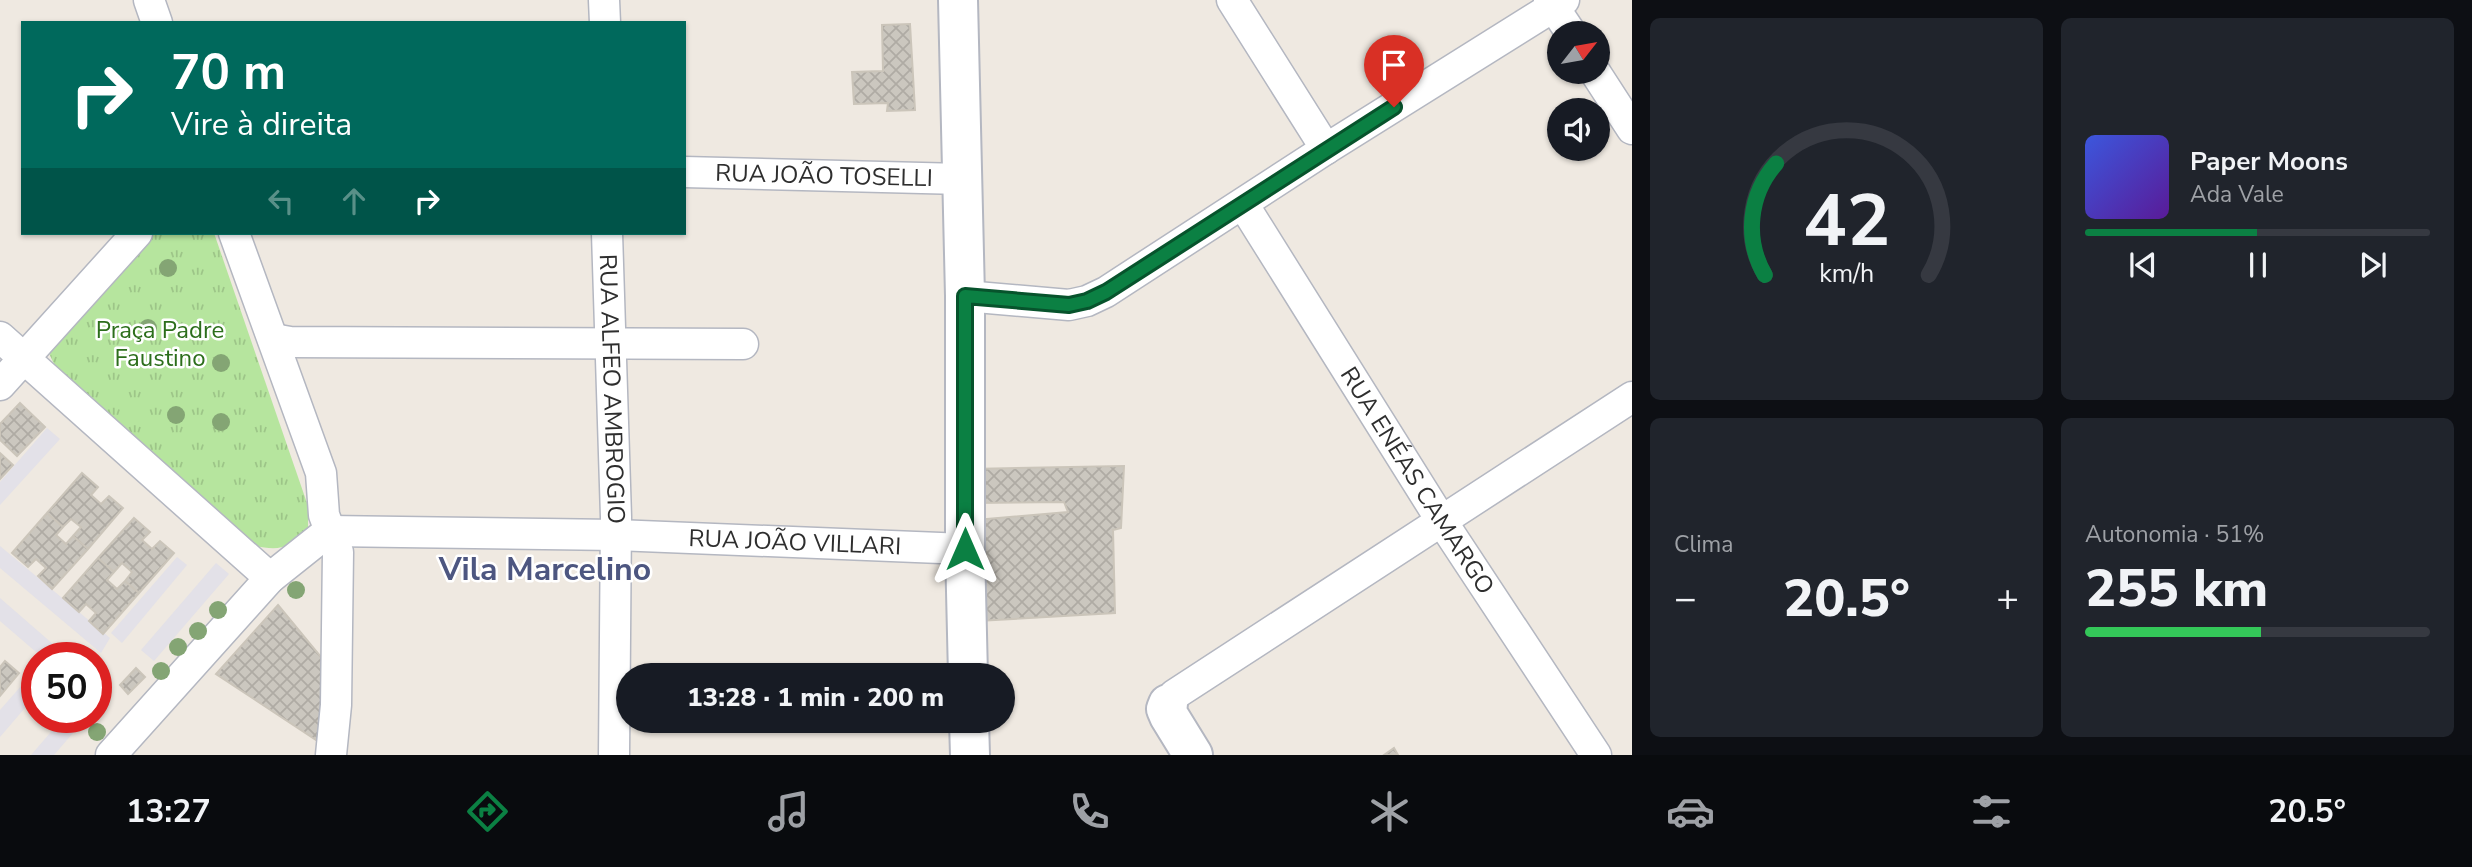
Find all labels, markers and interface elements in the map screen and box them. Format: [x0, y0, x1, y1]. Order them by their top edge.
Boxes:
north arrow [1547, 21, 1610, 84]
map controls [1547, 21, 1610, 161]
pin [1364, 35, 1424, 107]
text: 70 m [171, 39, 286, 106]
icon: arrive [1375, 46, 1413, 84]
icon: right [56, 49, 147, 140]
button: sound [1547, 98, 1610, 161]
text: Vire à direita [171, 103, 352, 146]
text: Paper Moons [2190, 144, 2348, 179]
street label: RUA JOÃO TOSELLI [715, 157, 933, 194]
text: 42 [1803, 172, 1890, 272]
text: Ada Vale [2190, 179, 2284, 210]
icon: left [262, 182, 300, 220]
icon: ahead [335, 182, 373, 220]
icon: right [408, 182, 446, 220]
icon: previous [2124, 246, 2162, 284]
icon: pause [2239, 246, 2277, 284]
icon: next [2354, 246, 2392, 284]
street label: RUA ALFEO AMBROGIO [592, 254, 632, 524]
text: km/h [1819, 257, 1874, 291]
park label: Praça Padre Faustino [96, 314, 224, 374]
street label: RUA ENÉAS CAMARGO [1333, 361, 1502, 601]
position arrow [928, 512, 1002, 586]
text: Autonomia · 51% [2085, 519, 2265, 550]
street label: RUA JOÃO VILLARI [688, 522, 902, 562]
text: Clima [1674, 529, 1734, 560]
district label: Vila Marcelino [438, 548, 651, 591]
text: 255 km [2085, 553, 2268, 624]
text: 20.5° [1783, 563, 1910, 634]
text: − [1674, 573, 1697, 624]
text: + [1996, 573, 2019, 624]
speed limit sign: 50 [21, 642, 112, 733]
text: 13:28 · 1 min · 200 m [687, 680, 944, 715]
icon: directions [463, 787, 512, 836]
icon: music [764, 787, 813, 836]
icon: phone [1065, 787, 1114, 836]
icon: climate [1365, 787, 1414, 836]
icon: car [1666, 787, 1715, 836]
icon: filters [1967, 787, 2016, 836]
text: 13:27 [126, 790, 211, 833]
text: 20.5° [2268, 790, 2346, 833]

